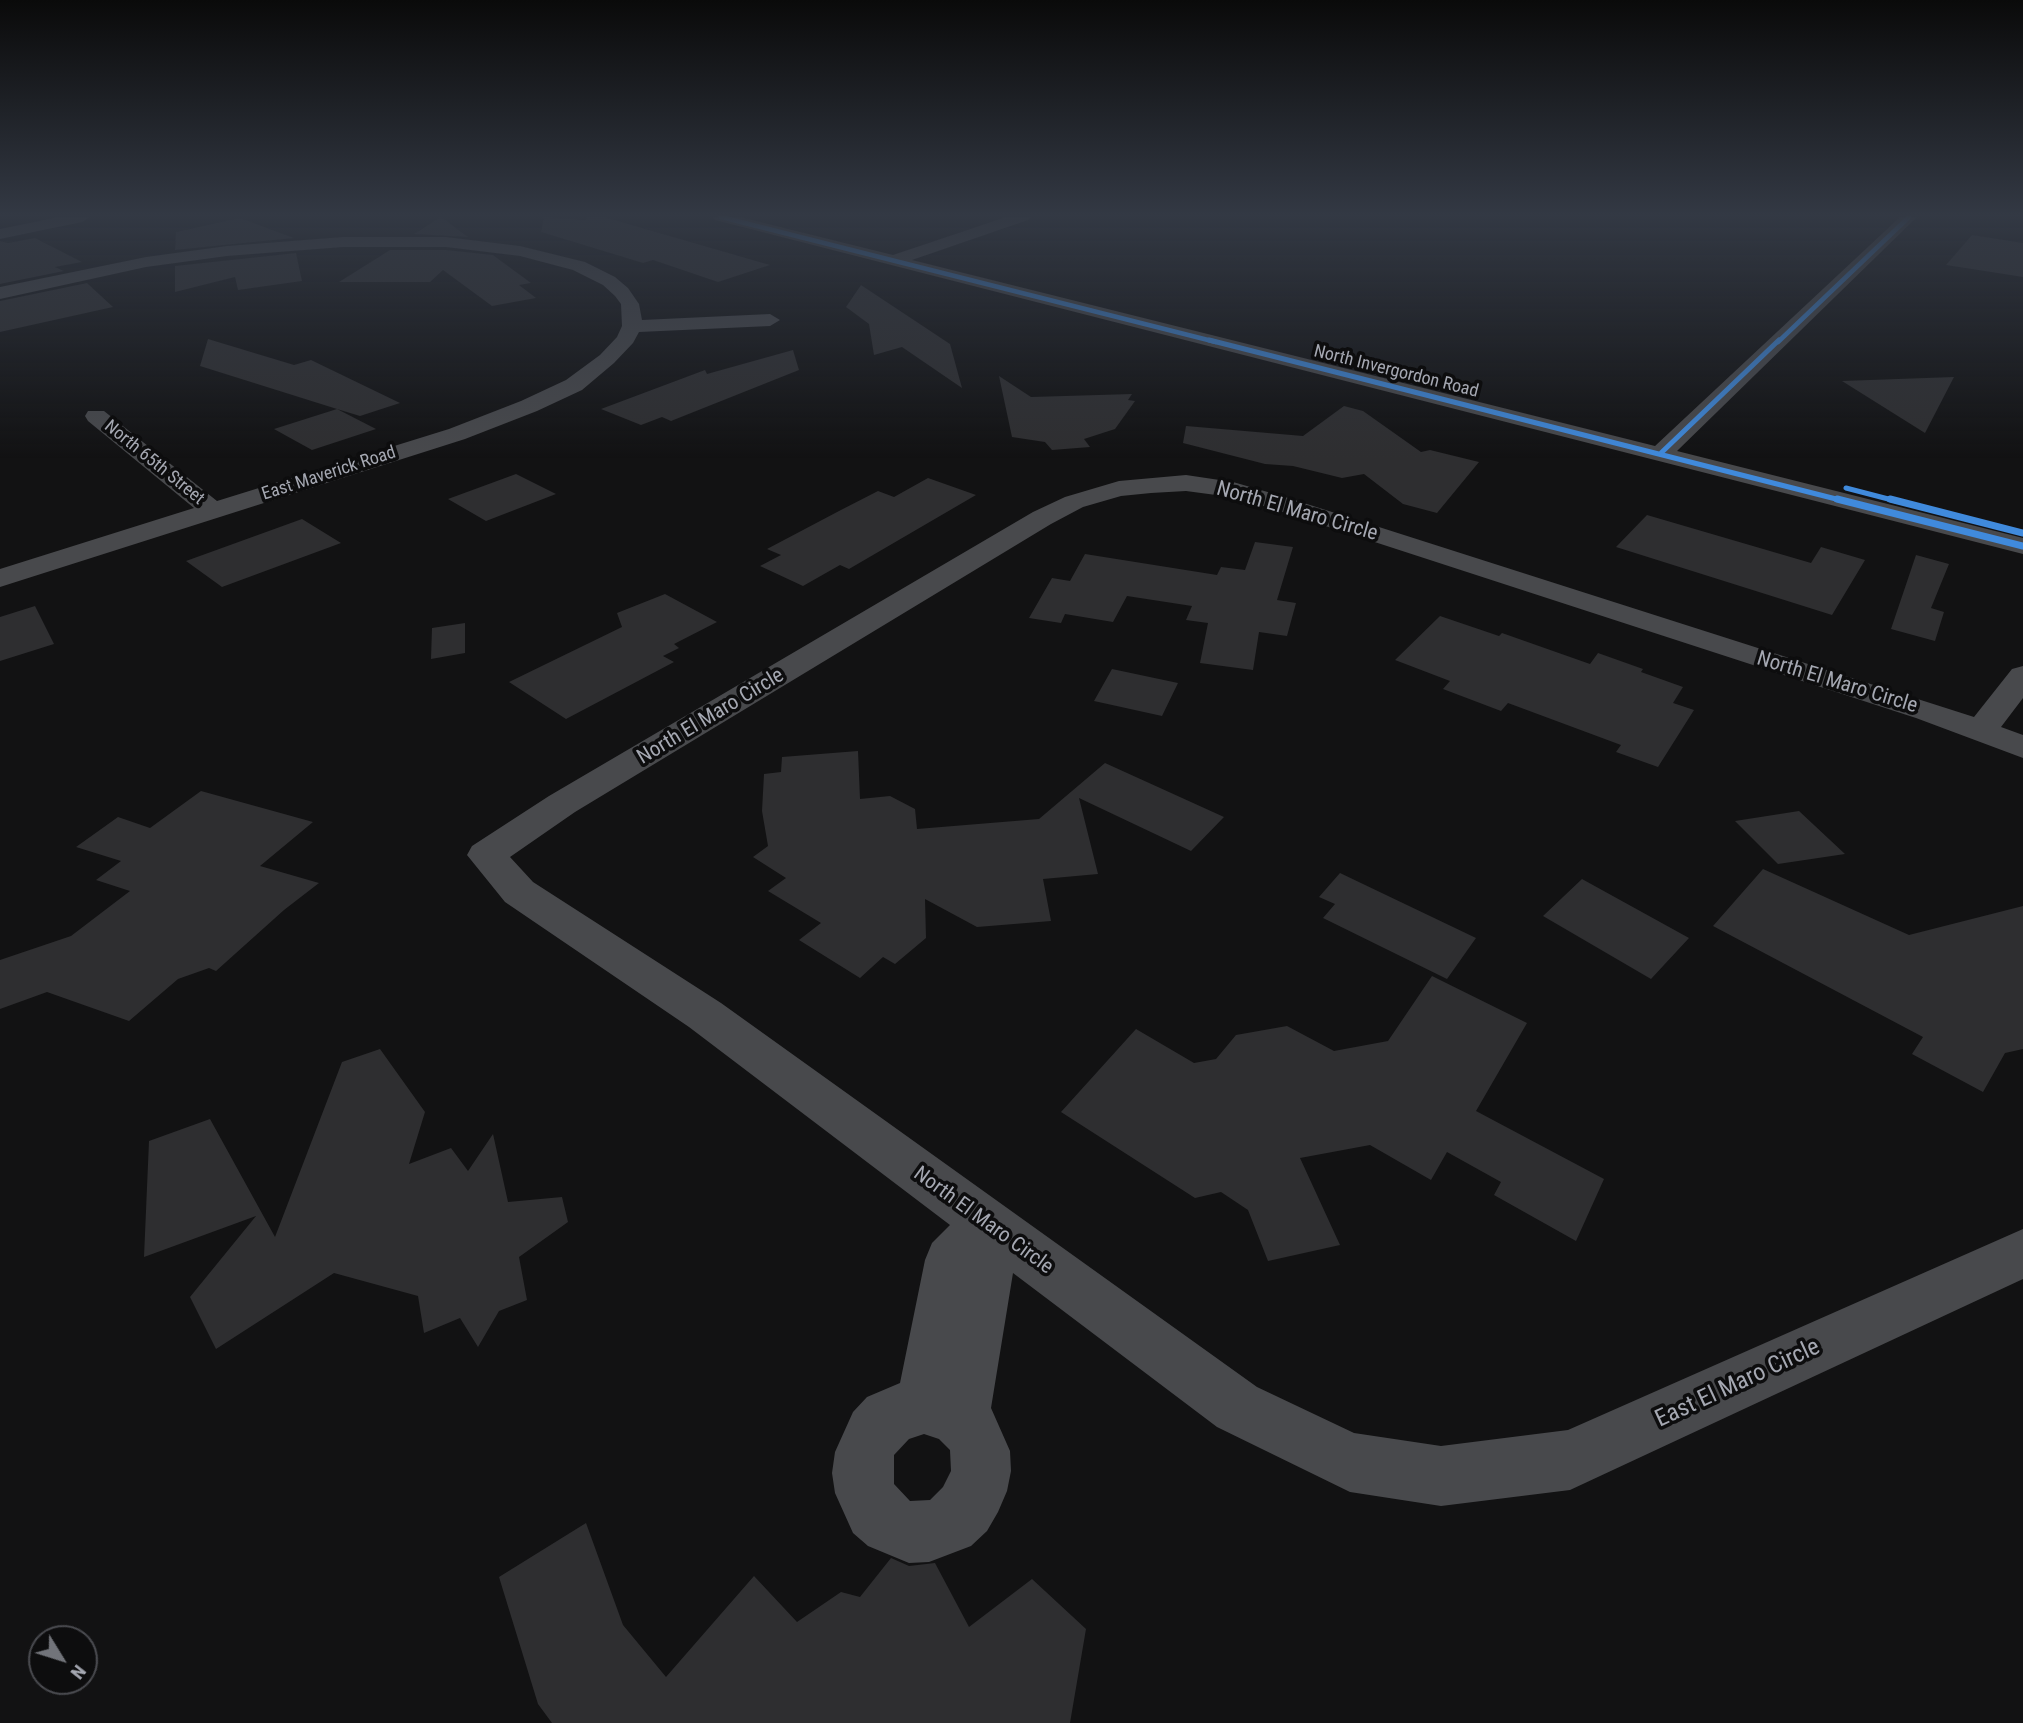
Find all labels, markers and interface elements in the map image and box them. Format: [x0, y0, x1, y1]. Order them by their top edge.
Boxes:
street label: North Invergordon Road [1311, 341, 1481, 403]
street label: North 65th Street [100, 416, 208, 510]
street label: East Maverick Road [259, 442, 399, 506]
street label: North El Maro Circle [1214, 477, 1380, 547]
street label: North El Maro Circle [1754, 647, 1920, 719]
street label: North El Maro Circle [633, 663, 789, 771]
street label: North El Maro Circle [908, 1162, 1058, 1280]
street label: East El Maro Circle [1651, 1333, 1825, 1435]
north arrow [28, 1625, 98, 1695]
text: N [66, 1660, 91, 1684]

